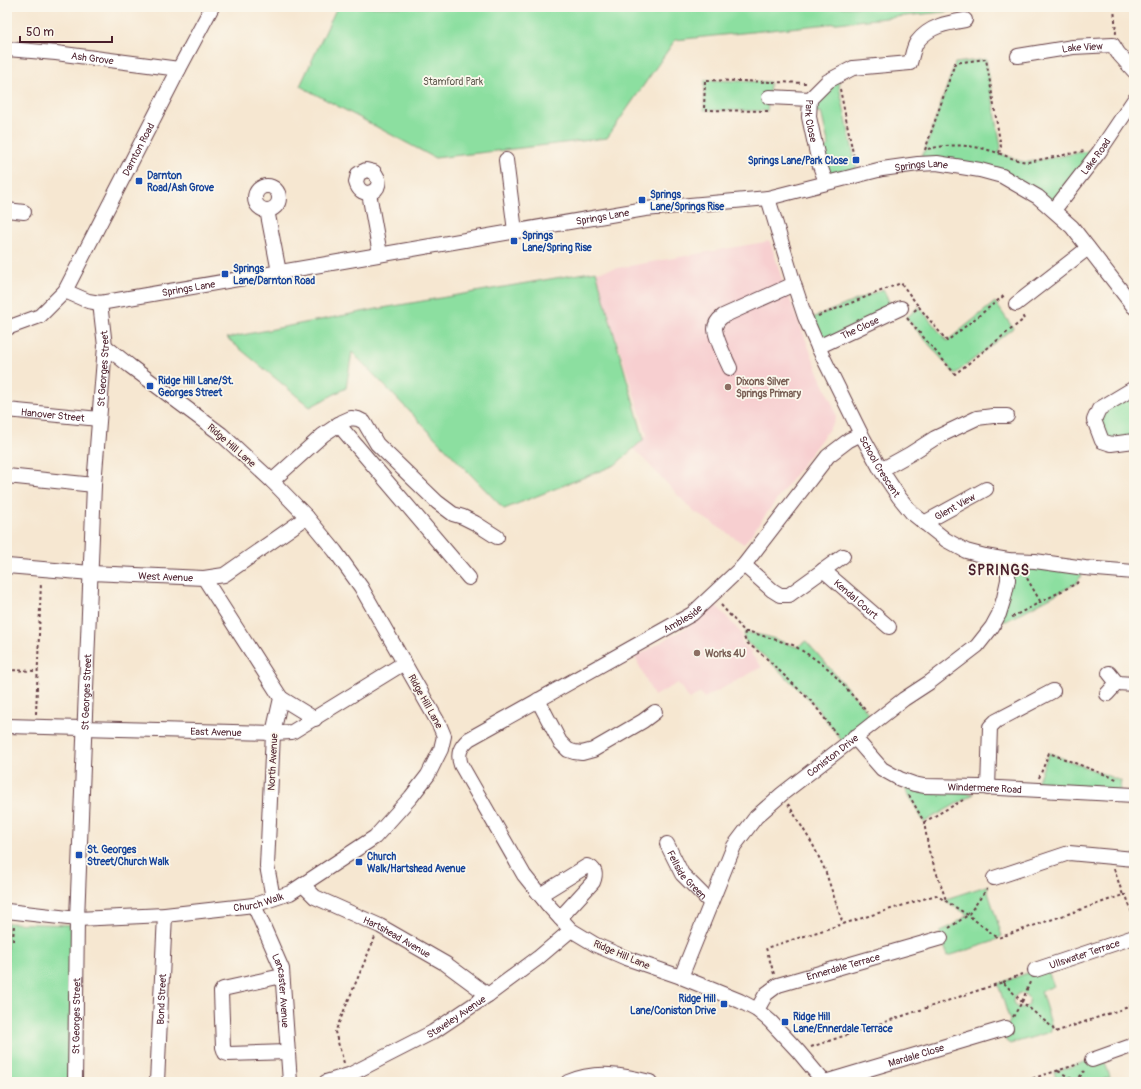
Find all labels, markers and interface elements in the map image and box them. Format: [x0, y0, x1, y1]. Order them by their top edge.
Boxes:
scale bar [20, 18, 112, 44]
text: 50 m [26, 25, 54, 40]
street label: Lake View [1061, 41, 1103, 56]
street label: Ash Grove [70, 50, 114, 67]
park label: Stamford Park [423, 76, 484, 88]
street label: Park Close [802, 99, 819, 143]
street label: Darnton Road [120, 121, 157, 178]
street label: Lake Road [1079, 136, 1114, 177]
place label: Springs Lane/Park Close [748, 155, 849, 167]
marker: Springs Lane/Park Close [851, 155, 861, 165]
street label: Springs Lane [894, 158, 949, 174]
place label: Darnton Road/Ash Grove [147, 170, 215, 194]
marker: Darnton Road/Ash Grove [134, 176, 144, 186]
place label: Springs Lane/Springs Rise [650, 189, 725, 213]
marker: Springs Lane/Springs Rise [637, 195, 647, 205]
street label: Springs Lane [575, 207, 630, 228]
place label: Springs Lane/Spring Rise [522, 230, 593, 254]
marker: Springs Lane/Spring Rise [509, 236, 519, 246]
place label: Springs Lane/Darnton Road [233, 263, 315, 287]
marker: Springs Lane/Darnton Road [220, 269, 230, 279]
street label: Springs Lane [161, 278, 216, 299]
street label: The Close [839, 314, 881, 342]
street label: St Georges Street [95, 329, 112, 407]
place label: Ridge Hill Lane/St. Georges Street [158, 375, 234, 399]
place label: Dixons Silver Springs Primary [736, 376, 802, 400]
marker: Ridge Hill Lane/St. Georges Street [145, 381, 155, 391]
marker: Dixons Silver Springs Primary [723, 382, 733, 392]
street label: Hanover Street [20, 406, 86, 425]
street label: Ridge Hill Lane [205, 421, 258, 470]
street label: School Crescent [856, 434, 903, 501]
street label: Glent View [933, 491, 978, 523]
district label: SPRINGS [968, 562, 1030, 579]
street label: West Avenue [138, 570, 193, 585]
street label: Kendal Court [831, 577, 881, 623]
street label: Ambleside [661, 603, 705, 636]
marker: Works 4U [692, 648, 702, 658]
place label: Works 4U [705, 648, 746, 660]
street label: St Georges Street [79, 653, 94, 731]
street label: Ridge Hill Lane [405, 672, 445, 731]
street label: East Avenue [190, 726, 242, 739]
street label: Coniston Drive [805, 732, 861, 780]
street label: North Avenue [266, 733, 280, 791]
street label: Windermere Road [947, 781, 1022, 796]
place label: St. Georges Street/Church Walk [87, 844, 170, 868]
street label: Fellside Green [664, 848, 709, 903]
marker: St. Georges Street/Church Walk [74, 850, 84, 860]
place label: Church Walk/Hartshead Avenue [367, 851, 467, 875]
marker: Church Walk/Hartshead Avenue [354, 857, 364, 867]
street label: Church Walk [233, 890, 286, 914]
street label: Hartshead Avenue [361, 914, 432, 961]
street label: Ullswater Terrace [1048, 937, 1121, 972]
street label: Ridge Hill Lane [592, 938, 652, 972]
street label: Ennerdale Terrace [805, 951, 881, 983]
street label: Lancaster Avenue [269, 952, 291, 1028]
street label: Bond Street [155, 972, 169, 1025]
street label: St Georges Street [70, 977, 83, 1054]
street label: Staveley Avenue [425, 993, 488, 1041]
place label: Ridge Hill Lane/Coniston Drive [630, 993, 717, 1017]
marker: Ridge Hill Lane/Coniston Drive [719, 999, 729, 1009]
place label: Ridge Hill Lane/Ennerdale Terrace [793, 1011, 894, 1035]
marker: Ridge Hill Lane/Ennerdale Terrace [780, 1017, 790, 1027]
street label: Mardale Close [887, 1042, 946, 1070]

